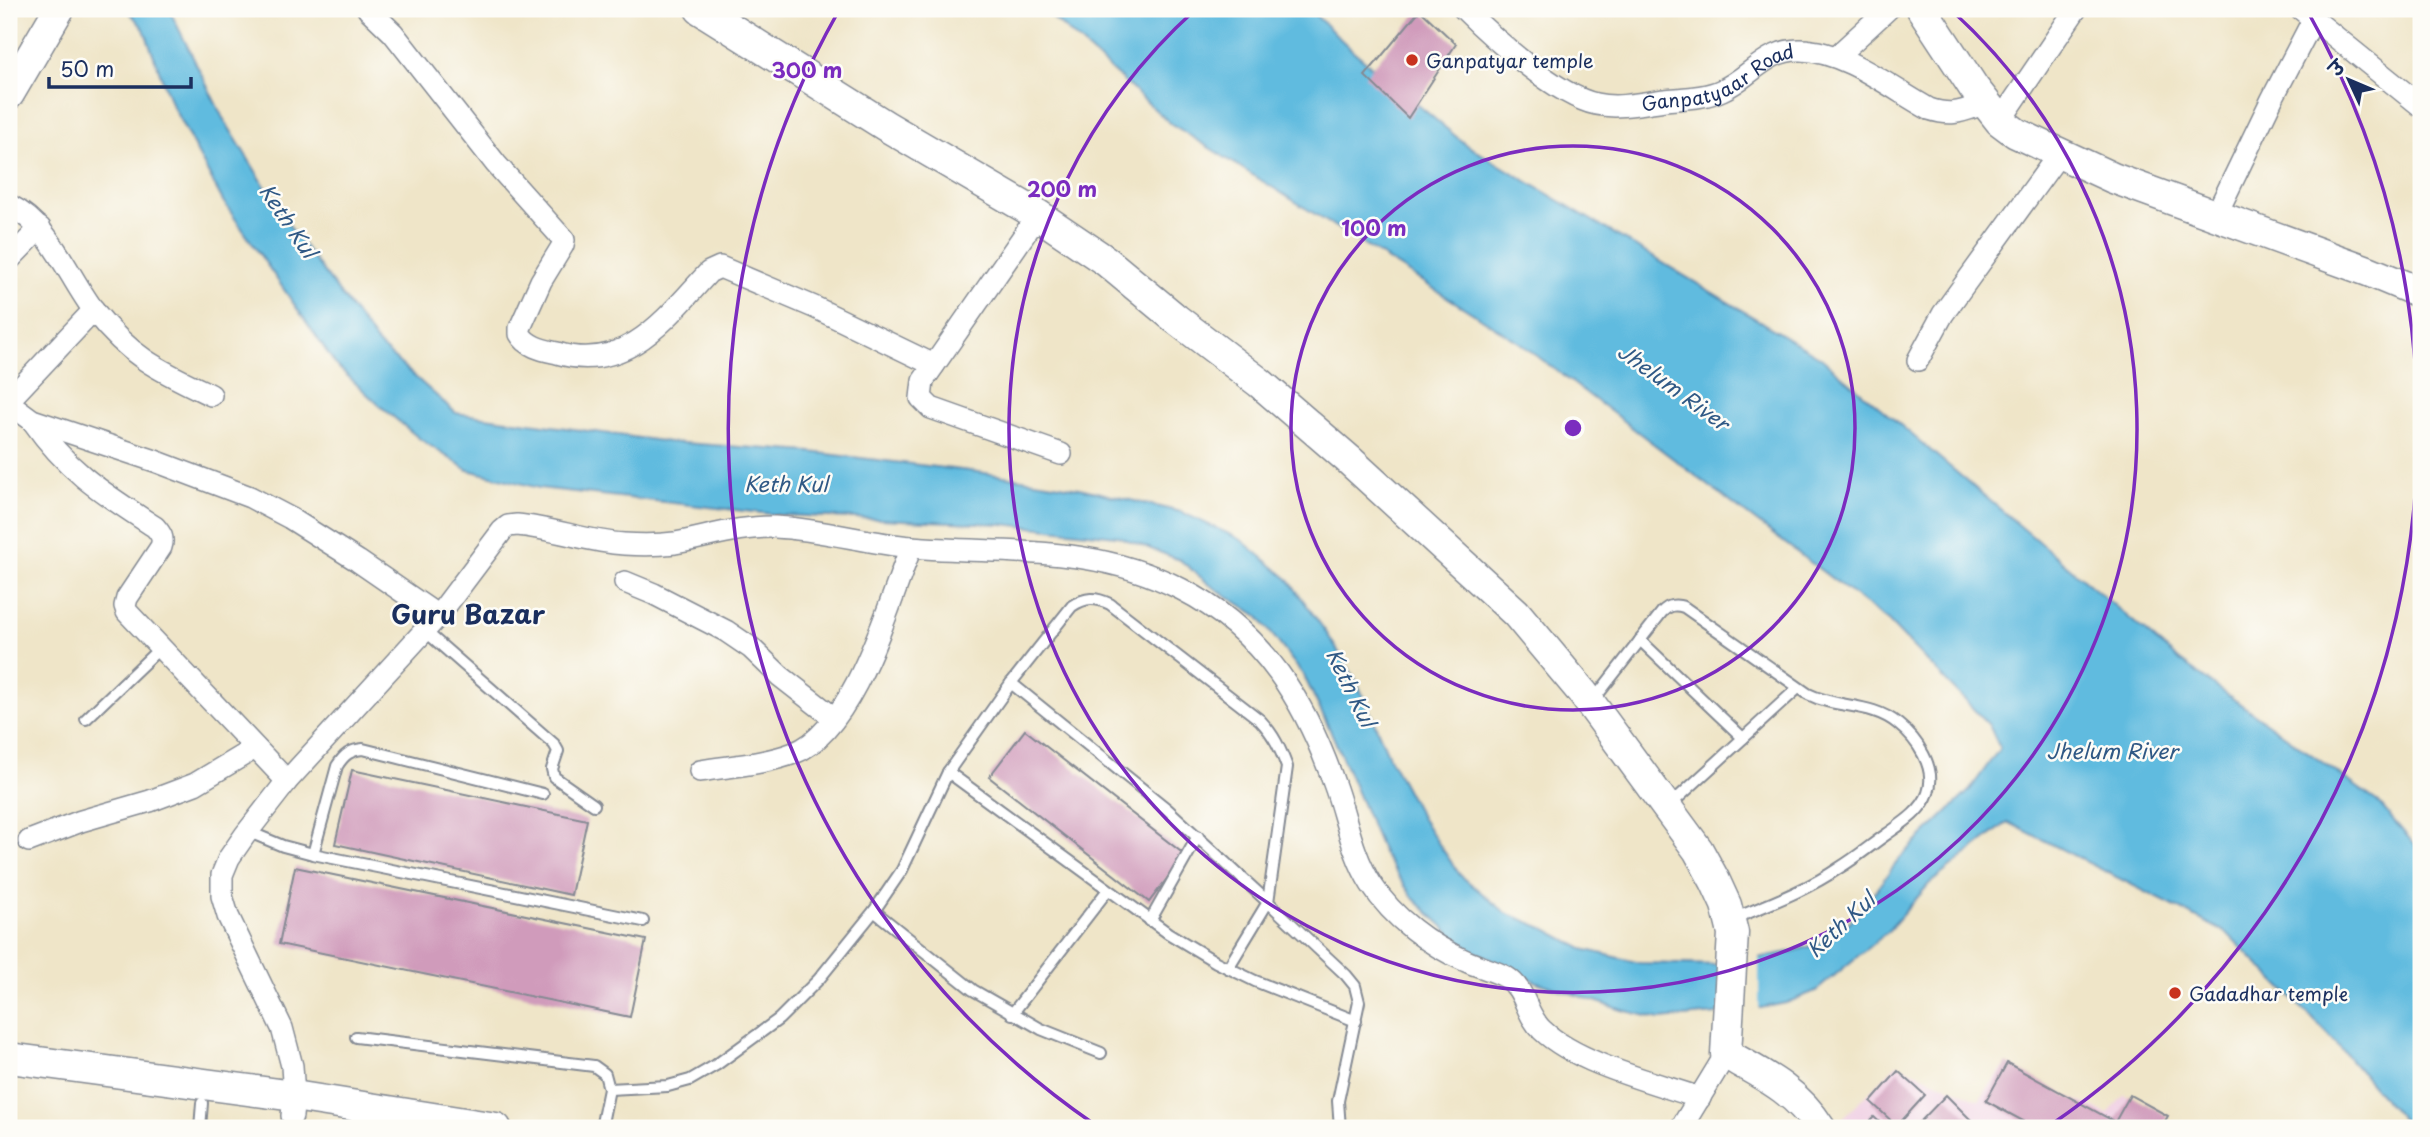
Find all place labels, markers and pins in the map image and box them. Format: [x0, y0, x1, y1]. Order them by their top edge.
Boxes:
place label: Ganpatyar temple [1426, 46, 1594, 74]
marker: Ganpatyar temple [1404, 52, 1420, 68]
centre of rings [1561, 416, 1585, 440]
place label: Gadadhar temple [2189, 979, 2348, 1007]
marker: Gadadhar temple [2167, 985, 2183, 1001]

